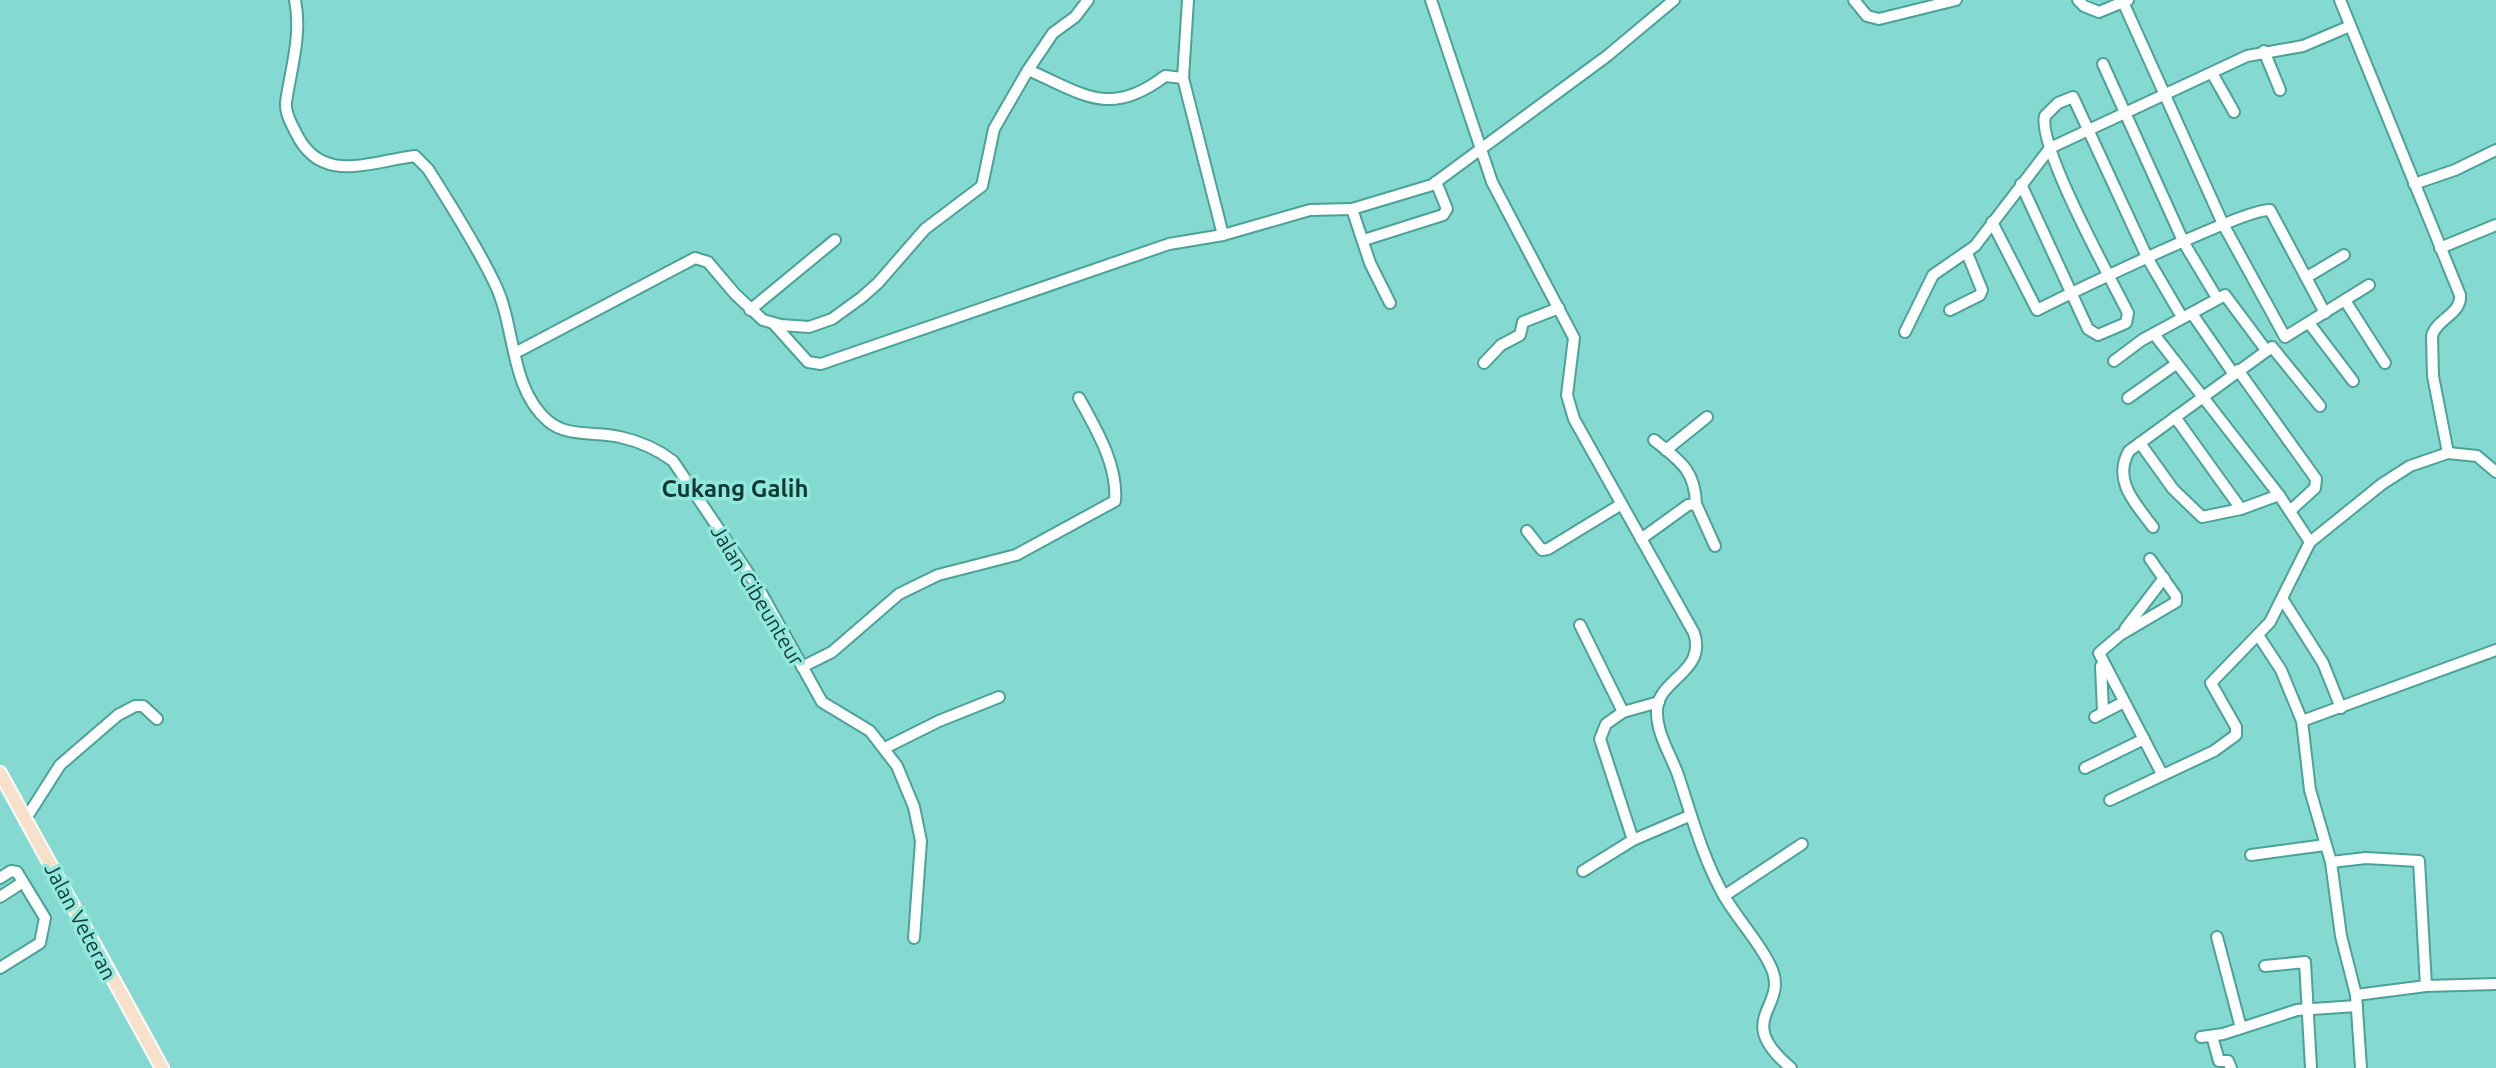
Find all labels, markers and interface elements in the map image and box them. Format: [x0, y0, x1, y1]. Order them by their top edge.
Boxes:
district label: Cukang Galih [662, 475, 808, 502]
street label: Jalan Cibeunteur [707, 520, 809, 670]
street label: Jalan Veteran [40, 858, 122, 984]

